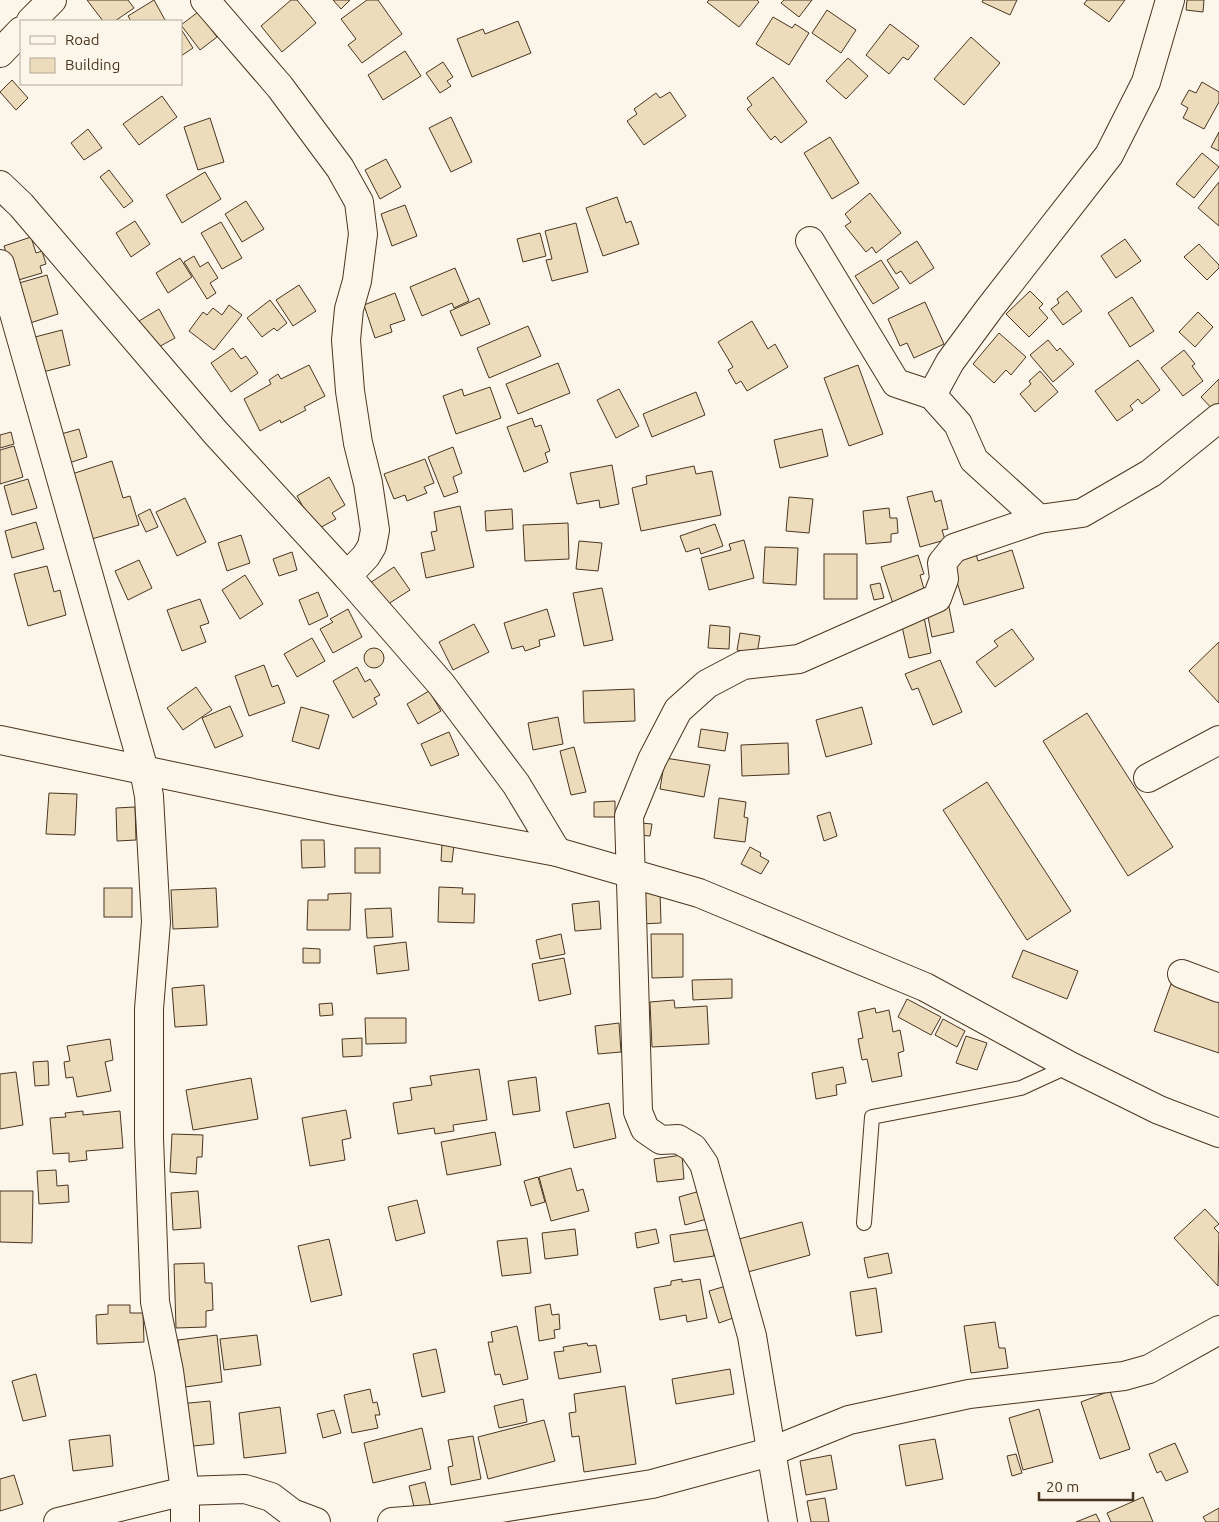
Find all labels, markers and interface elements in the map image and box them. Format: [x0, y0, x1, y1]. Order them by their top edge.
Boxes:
legend [20, 20, 182, 85]
text: Road [65, 31, 100, 48]
text: Building [65, 56, 120, 73]
scale bar [1039, 1470, 1133, 1502]
text: 20 m [1046, 1478, 1079, 1495]

